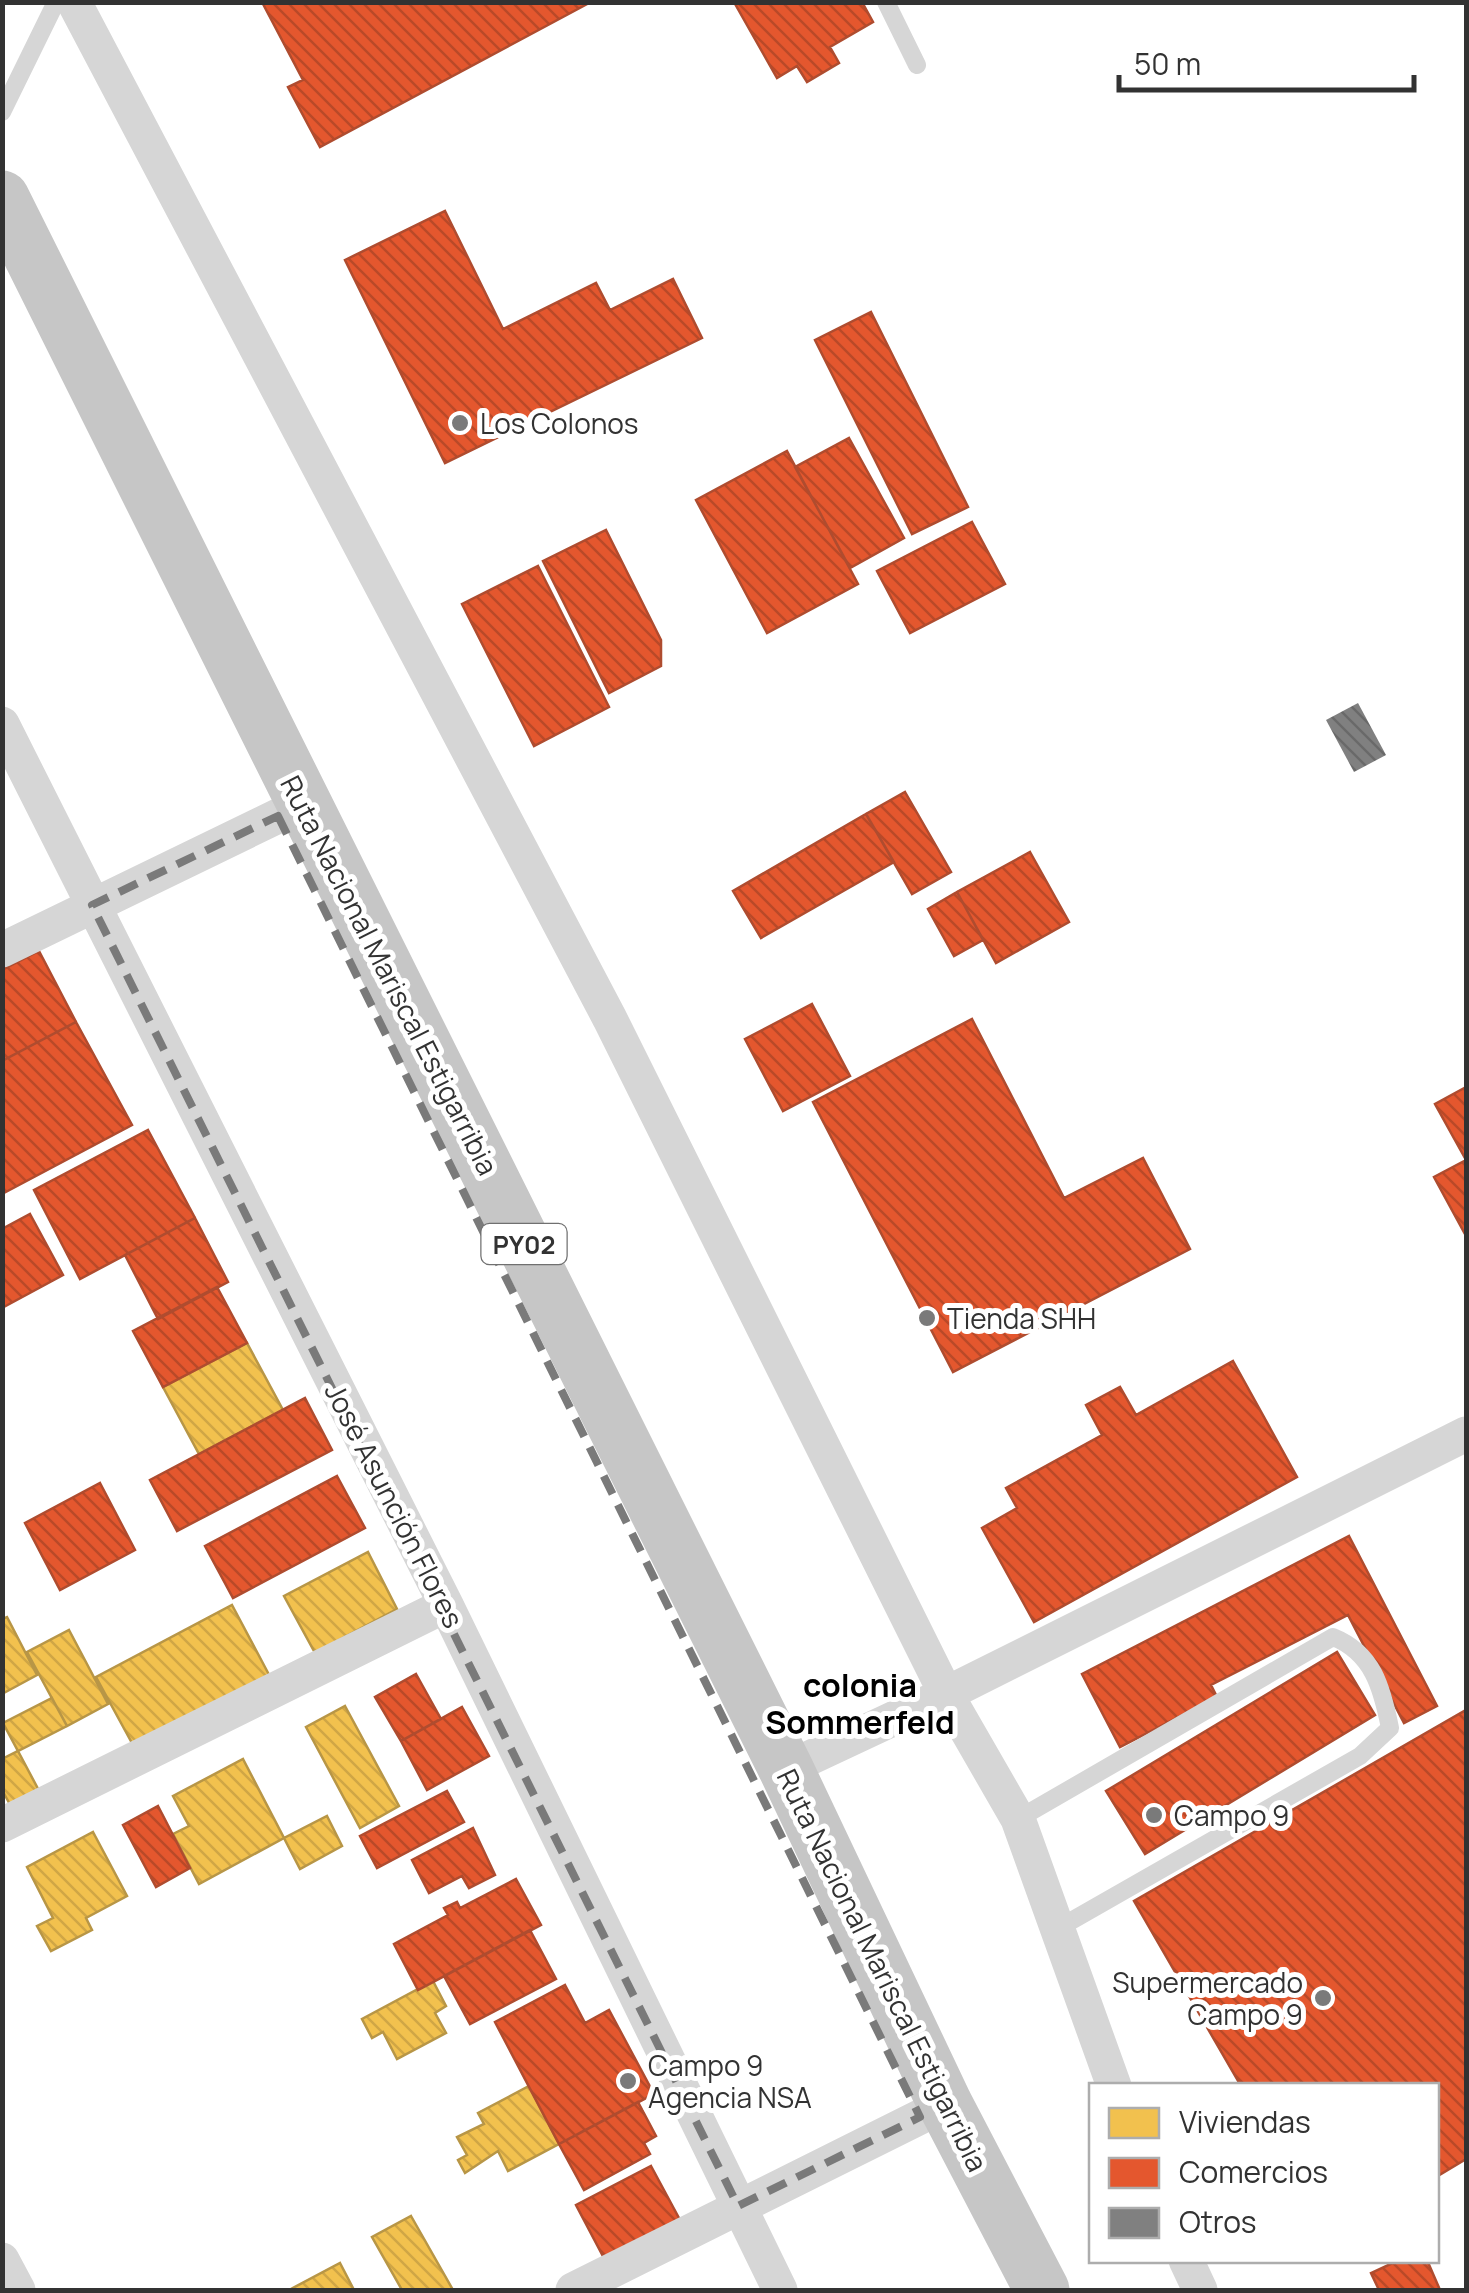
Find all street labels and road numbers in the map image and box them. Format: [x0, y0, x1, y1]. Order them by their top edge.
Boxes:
street label: Ruta Nacional Mariscal Estigarribia [272, 769, 508, 1181]
road number: PY02 [482, 1224, 566, 1264]
street label: José Asunción Flores [317, 1376, 473, 1634]
street label: Ruta Nacional Mariscal Estigarribia [769, 1762, 997, 2178]

